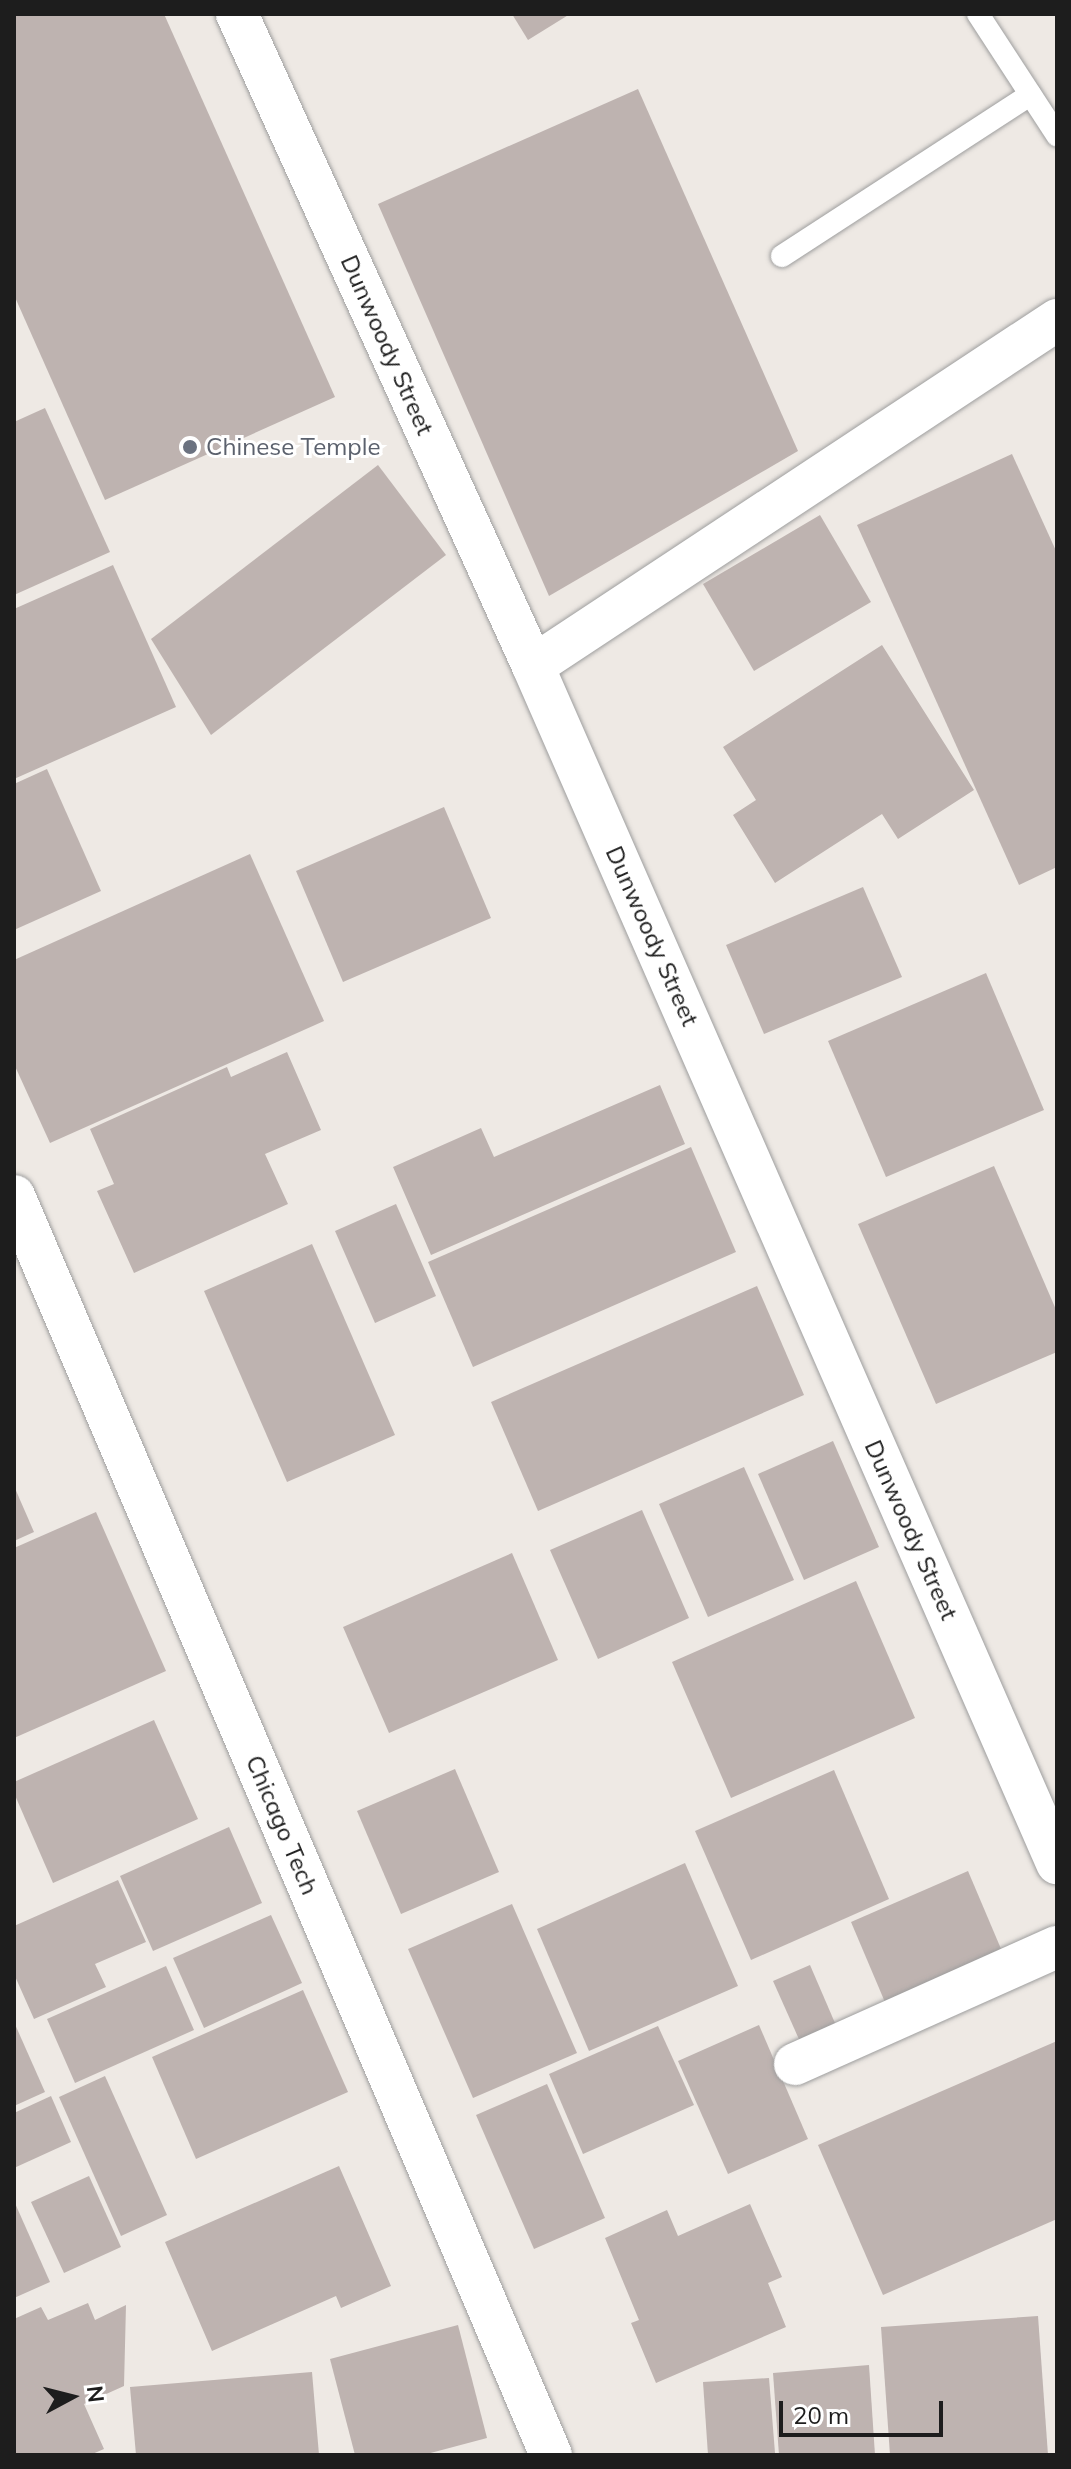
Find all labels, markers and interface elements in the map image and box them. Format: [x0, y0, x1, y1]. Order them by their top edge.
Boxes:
street label: Dunwoody Street [334, 251, 440, 439]
place label: Chinese Temple [206, 433, 380, 461]
marker: Chinese Temple [181, 438, 199, 456]
street label: Dunwoody Street [599, 842, 705, 1030]
street label: Dunwoody Street [858, 1436, 964, 1624]
street label: Chicago Tech [240, 1751, 324, 1899]
north arrow [32, 2357, 112, 2437]
text: N [81, 2384, 111, 2404]
scale bar [783, 2385, 947, 2435]
text: 20 m [793, 2400, 849, 2430]

